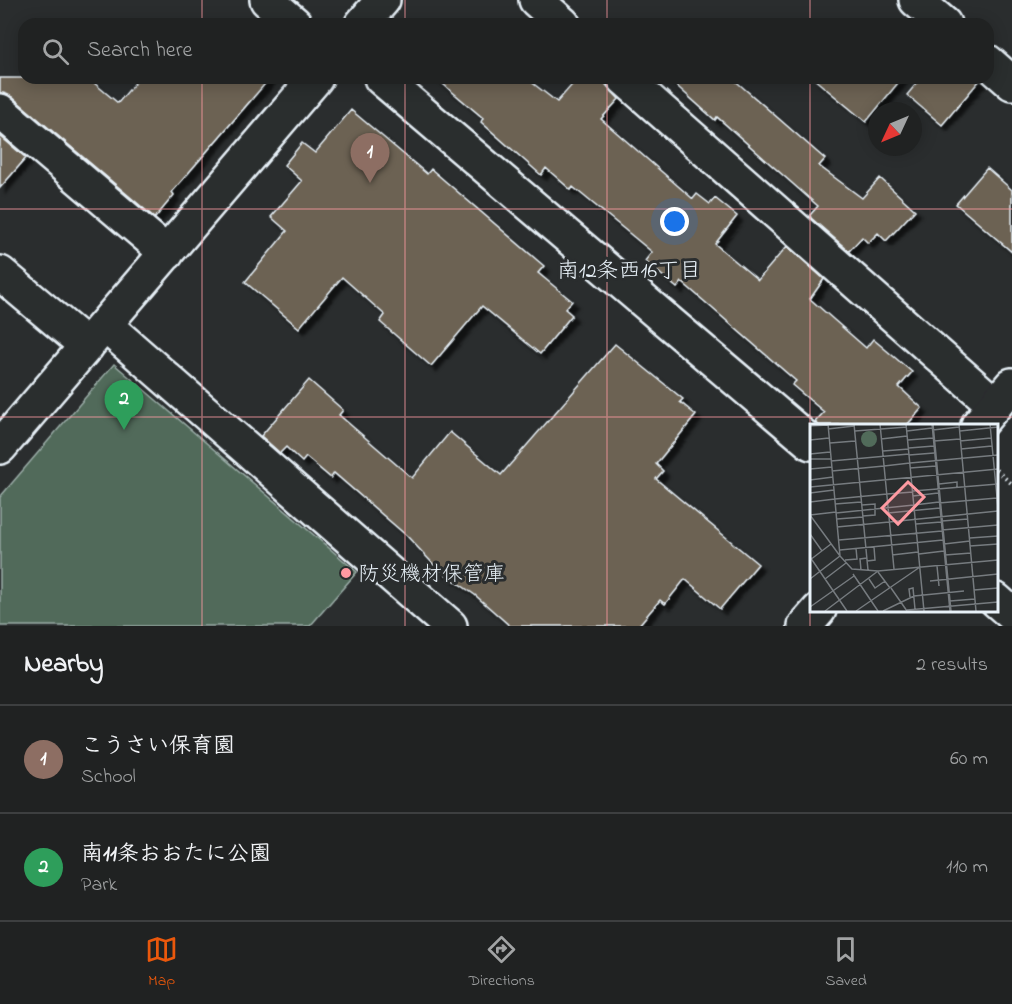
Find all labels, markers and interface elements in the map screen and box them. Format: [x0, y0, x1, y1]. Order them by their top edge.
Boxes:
search box [18, 18, 994, 84]
icon: search [39, 35, 72, 68]
text: Search here [87, 35, 192, 67]
north arrow [868, 102, 922, 156]
pin: 1 [350, 134, 389, 183]
your location [660, 207, 689, 236]
district label: 南12条西16丁目 [557, 256, 701, 288]
pin: 2 [104, 380, 144, 430]
inset map [810, 424, 997, 611]
place label: 防災機材保管庫 [358, 560, 505, 590]
marker: 防災機材保管庫 [339, 566, 353, 580]
text: Nearby [24, 646, 103, 684]
text: 2 results [916, 651, 988, 680]
text: こうさい保育園 [81, 731, 235, 763]
text: 1 [40, 745, 47, 774]
text: 60 m [950, 745, 988, 774]
text: School [81, 763, 136, 792]
text: 南11条おおたに公園 [81, 839, 271, 871]
text: 2 [39, 853, 48, 882]
text: 110 m [946, 853, 988, 882]
text: Park [81, 871, 117, 900]
tab: Map [145, 933, 178, 993]
tab: Directions [468, 933, 535, 993]
tab: Saved [825, 933, 867, 993]

